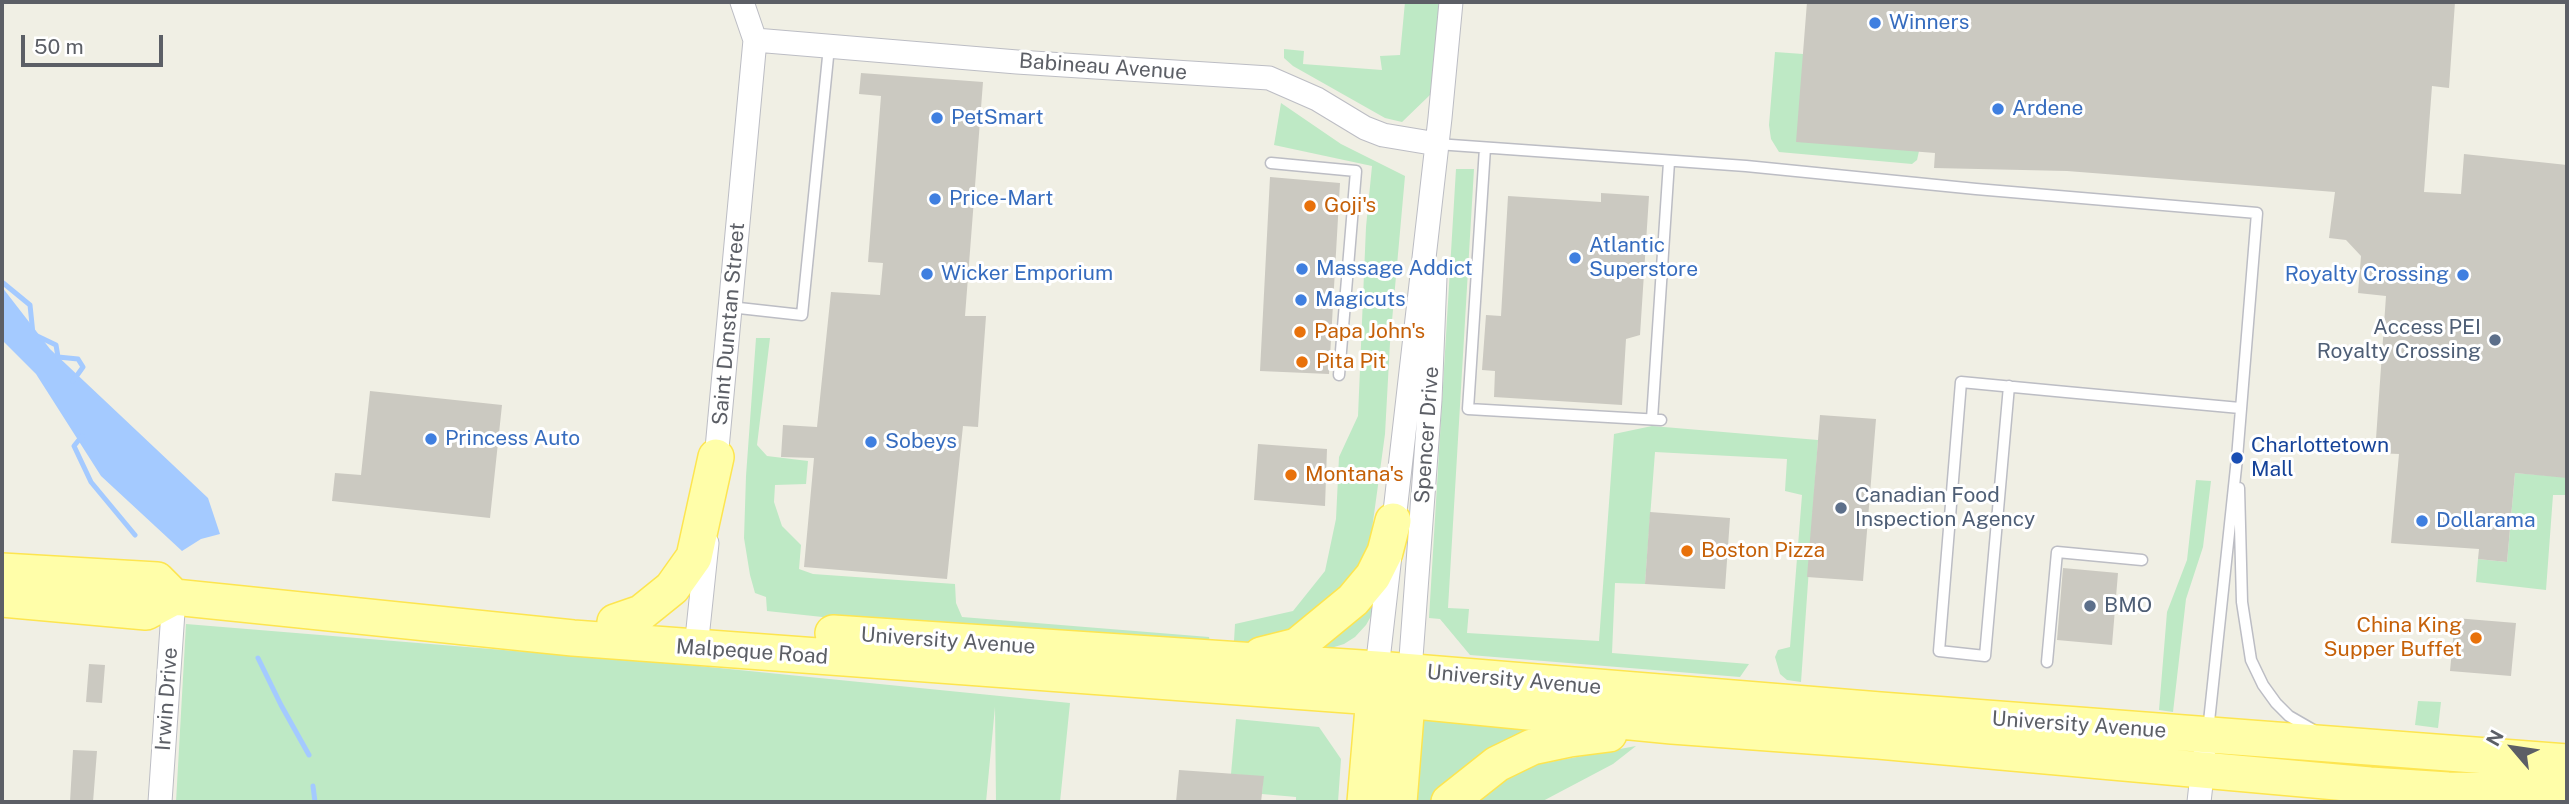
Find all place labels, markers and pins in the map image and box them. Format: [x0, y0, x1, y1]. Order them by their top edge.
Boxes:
place label: Winners [1889, 10, 1969, 36]
marker: Winners [1867, 15, 1883, 31]
place label: Ardene [2012, 96, 2083, 122]
marker: Ardene [1990, 101, 2006, 117]
place label: PetSmart [951, 105, 1044, 131]
marker: PetSmart [929, 110, 945, 126]
place label: Price-Mart [949, 186, 1053, 212]
marker: Price-Mart [927, 191, 943, 207]
place label: Goji's [1324, 193, 1376, 219]
marker: Goji's [1302, 198, 1318, 214]
place label: Atlantic Superstore [1589, 233, 1698, 283]
marker: Atlantic Superstore [1567, 250, 1583, 266]
place label: Massage Addict [1316, 256, 1473, 282]
place label: Wicker Emporium [941, 261, 1113, 287]
marker: Massage Addict [1294, 261, 1310, 277]
place label: Royalty Crossing [2285, 262, 2449, 288]
marker: Wicker Emporium [919, 266, 935, 282]
marker: Royalty Crossing [2455, 267, 2471, 283]
place label: Magicuts [1315, 287, 1406, 313]
marker: Magicuts [1293, 292, 1309, 308]
place label: Access PEI Royalty Crossing [2317, 315, 2481, 365]
place label: Papa John's [1314, 319, 1425, 345]
marker: Papa John's [1292, 324, 1308, 340]
marker: Access PEI Royalty Crossing [2487, 332, 2503, 348]
place label: Pita Pit [1316, 349, 1386, 375]
marker: Pita Pit [1294, 354, 1310, 370]
place label: Princess Auto [445, 426, 580, 452]
place label: Sobeys [885, 429, 957, 455]
marker: Princess Auto [423, 431, 439, 447]
place label: Charlottetown Mall [2251, 433, 2389, 483]
marker: Sobeys [863, 434, 879, 450]
marker: Charlottetown Mall [2229, 450, 2245, 466]
place label: Montana's [1305, 462, 1404, 488]
marker: Montana's [1283, 467, 1299, 483]
place label: Canadian Food Inspection Agency [1855, 483, 2035, 533]
marker: Canadian Food Inspection Agency [1833, 500, 1849, 516]
place label: Dollarama [2436, 508, 2536, 534]
marker: Dollarama [2414, 513, 2430, 529]
place label: Boston Pizza [1701, 538, 1825, 564]
marker: Boston Pizza [1679, 543, 1695, 559]
place label: BMO [2104, 593, 2152, 619]
marker: BMO [2082, 598, 2098, 614]
place label: China King Supper Buffet [2324, 613, 2462, 663]
marker: China King Supper Buffet [2468, 630, 2484, 646]

